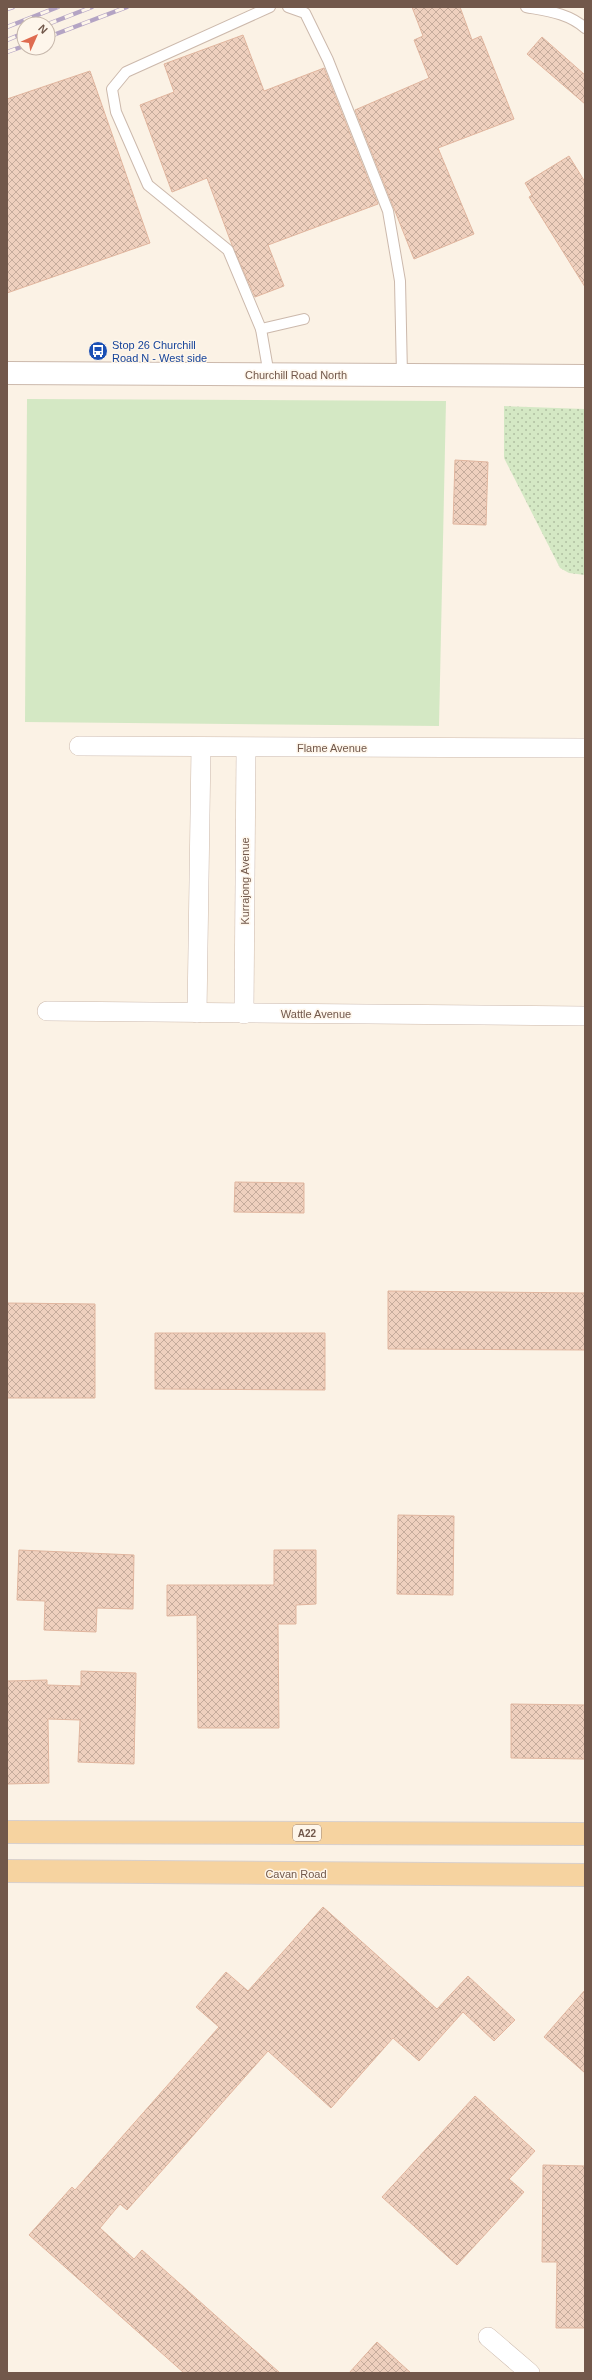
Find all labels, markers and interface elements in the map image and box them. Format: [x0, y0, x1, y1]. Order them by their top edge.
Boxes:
north arrow [16, 16, 56, 56]
text: N [36, 22, 50, 36]
place label: Stop 26 Churchill Road N - West side [112, 339, 207, 364]
bus stop icon: Stop 26 Churchill Road N - West side [87, 340, 109, 362]
street label: Churchill Road North [245, 369, 347, 381]
street label: Flame Avenue [297, 742, 367, 754]
street label: Kurrajong Avenue [239, 837, 251, 925]
street label: Wattle Avenue [281, 1008, 351, 1020]
road number: A22 [293, 1825, 321, 1841]
street label: Cavan Road [265, 1868, 327, 1880]

